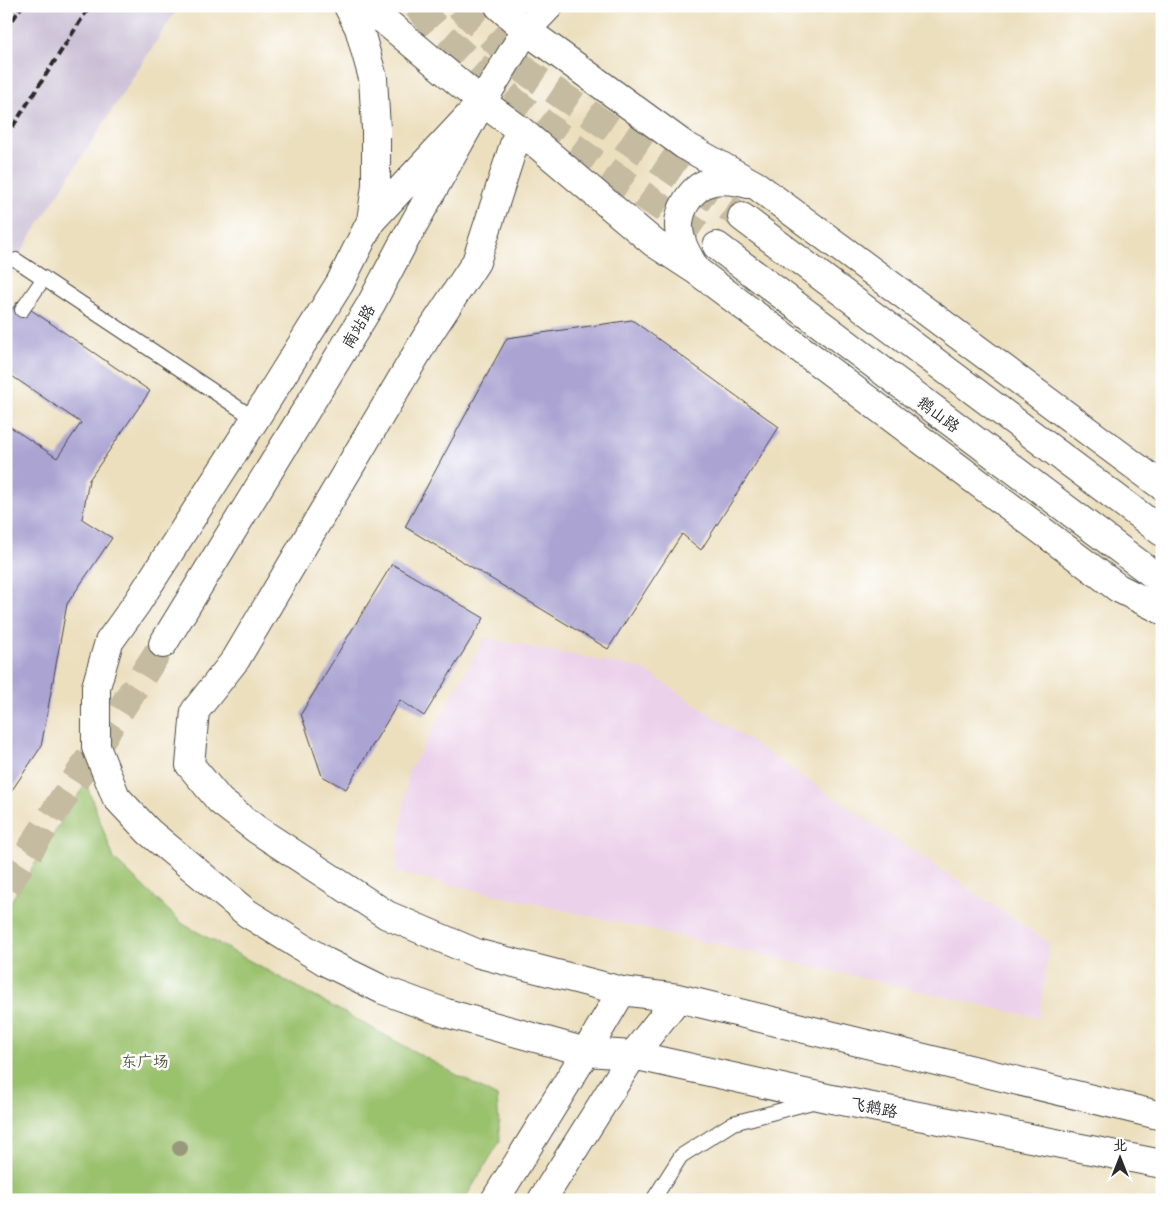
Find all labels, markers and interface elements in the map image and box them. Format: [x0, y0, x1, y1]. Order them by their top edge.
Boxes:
street label: 南站路 [338, 301, 379, 352]
street label: 鹅山路 [914, 392, 964, 436]
park label: 东广场 [121, 1052, 169, 1071]
street label: 飞鹅路 [849, 1094, 899, 1121]
north arrow [1096, 1134, 1146, 1184]
text: 北 [1113, 1137, 1127, 1154]

